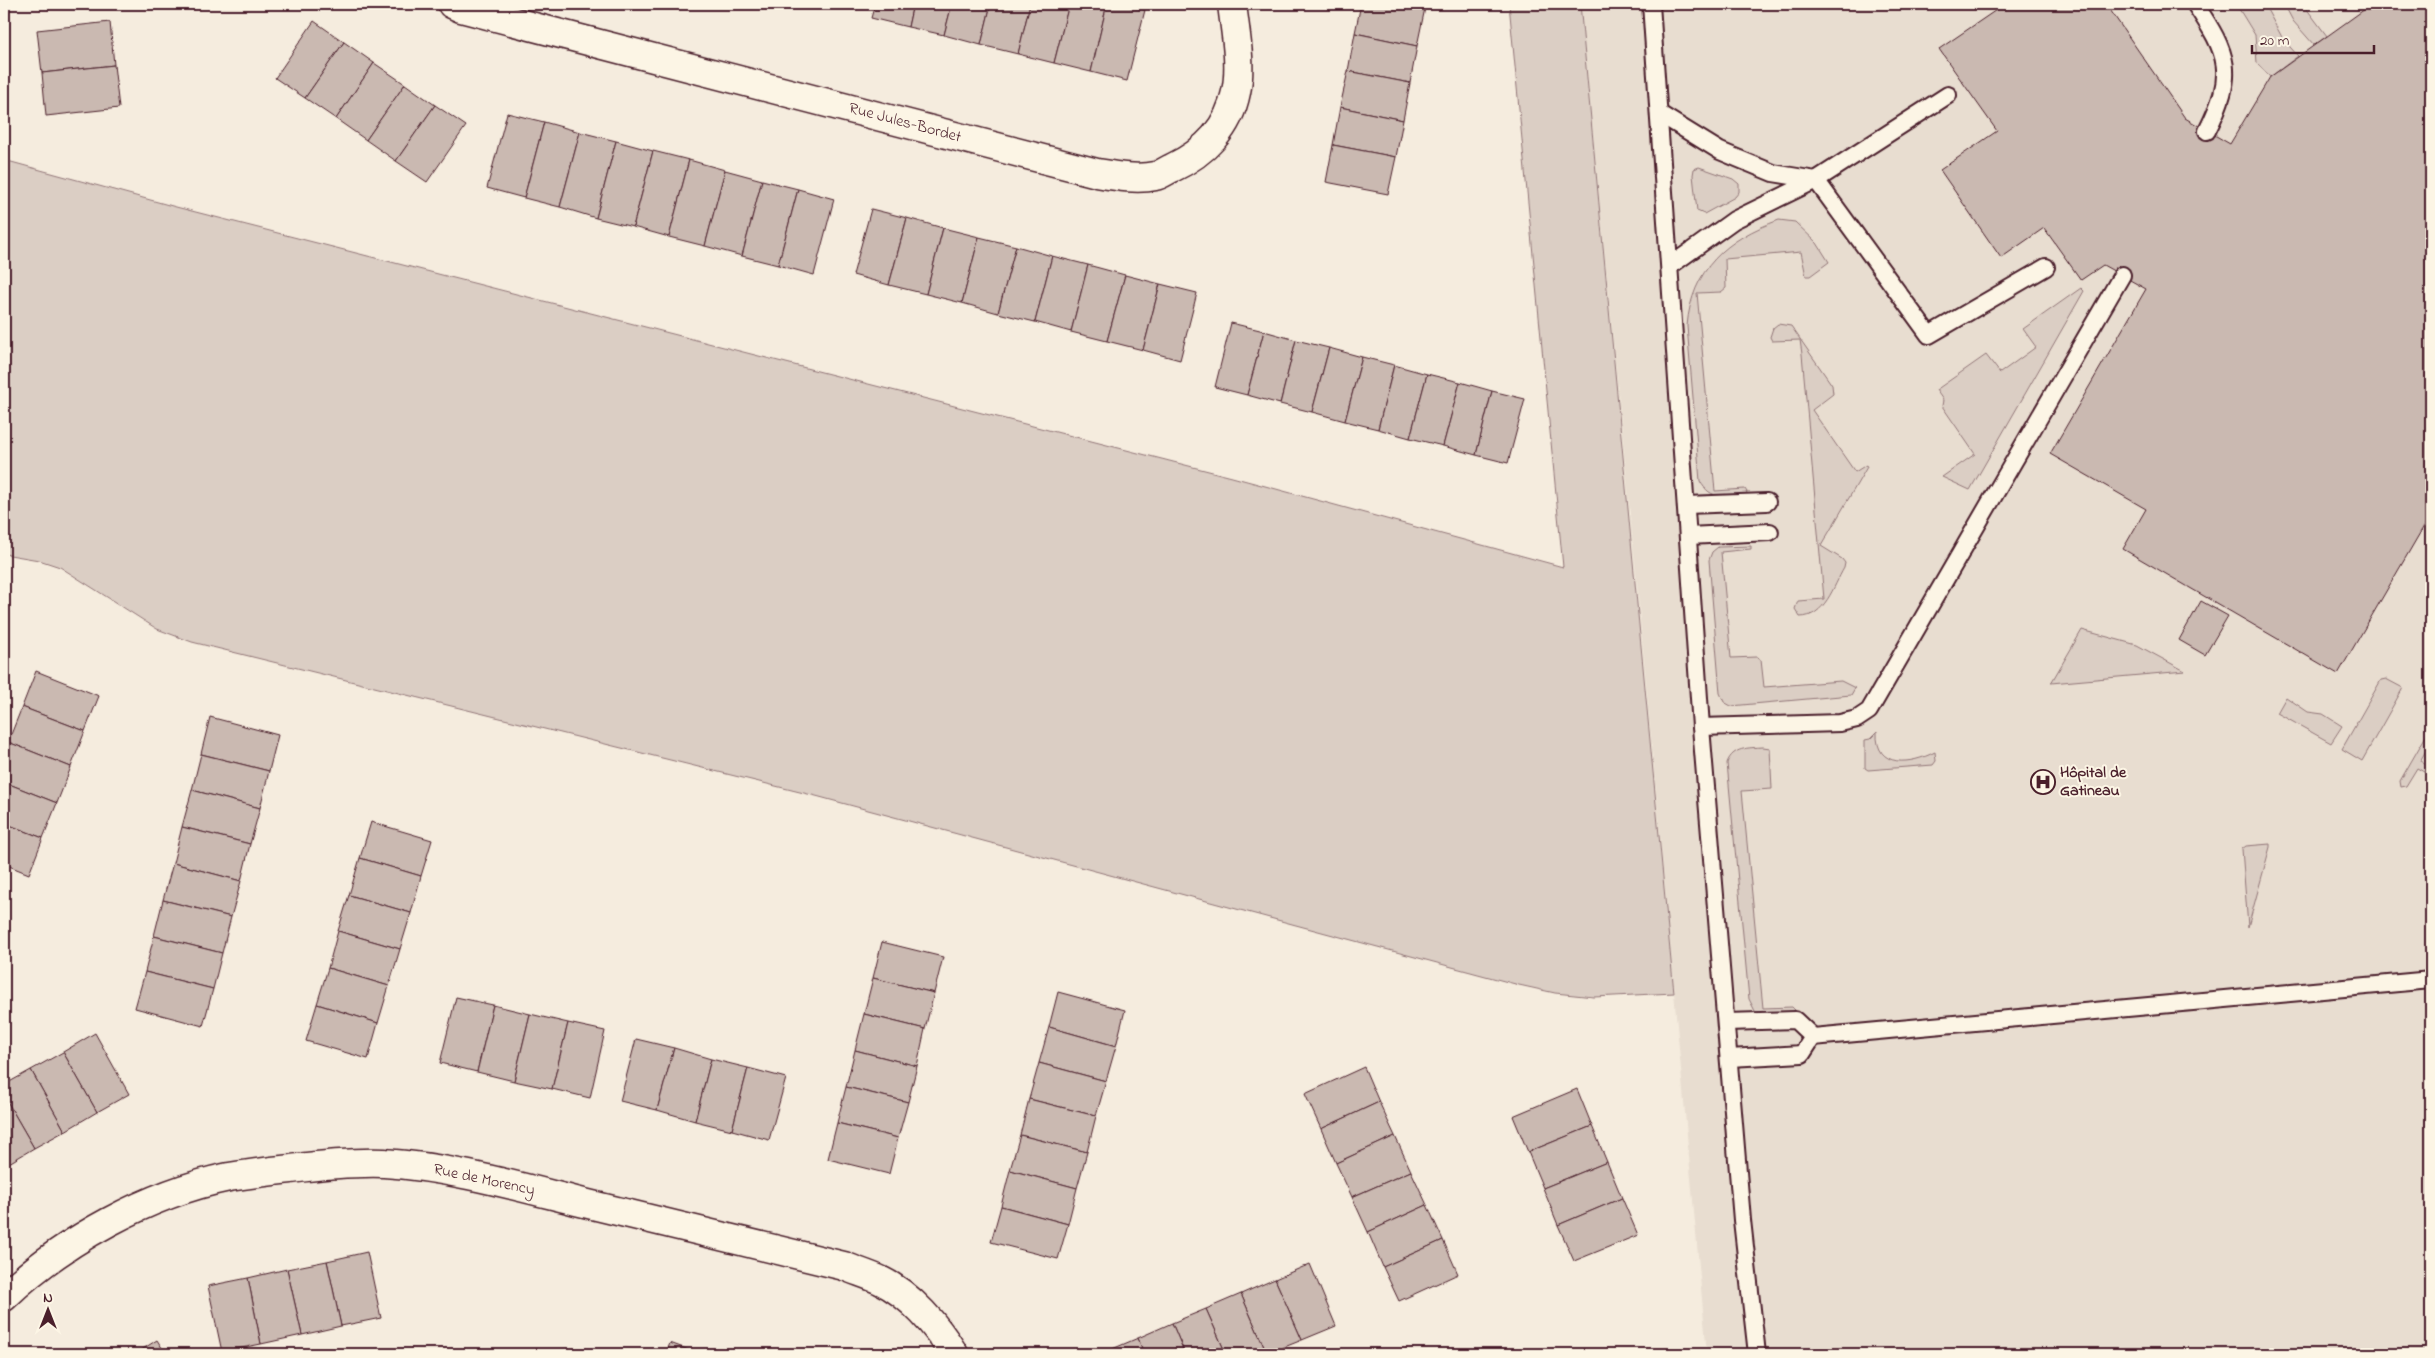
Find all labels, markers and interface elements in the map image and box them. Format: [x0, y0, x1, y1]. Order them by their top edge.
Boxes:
scale bar [2252, 22, 2375, 54]
text: 20 m [2260, 30, 2290, 52]
street label: Rue Jules-Bordet [846, 96, 965, 150]
place label: Hôpital de Gatineau [2060, 761, 2127, 803]
hospital icon: Hôpital de Gatineau [2030, 769, 2056, 795]
street label: Rue de Morency [431, 1158, 537, 1202]
north arrow [22, 1286, 72, 1336]
text: N [43, 1288, 53, 1309]

